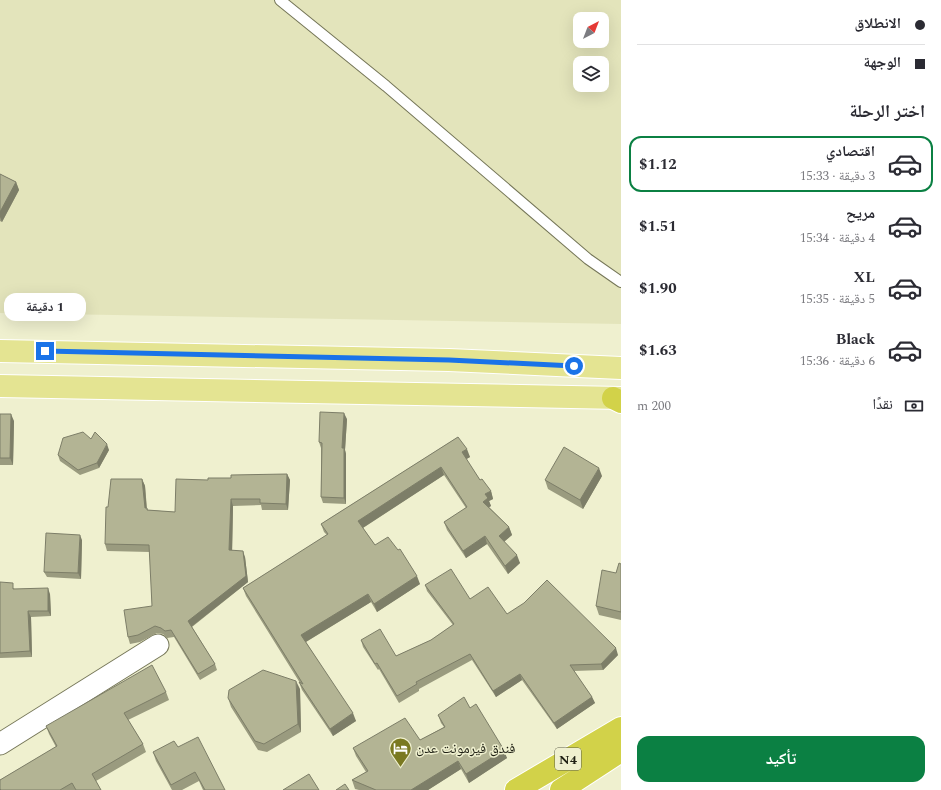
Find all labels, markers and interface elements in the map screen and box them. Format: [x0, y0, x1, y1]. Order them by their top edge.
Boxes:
north arrow [573, 12, 609, 48]
map controls [573, 12, 609, 92]
text: الانطلاق [855, 12, 901, 35]
text: الوجهة [863, 51, 901, 74]
button: layers [573, 56, 609, 92]
text: اختر الرحلة [850, 98, 925, 125]
text: اقتصادي [826, 140, 875, 163]
icon: car [887, 146, 923, 182]
text: $1.12 [639, 153, 677, 176]
text: 3 دقيقة · 15:33 [800, 166, 875, 186]
text: مريح [846, 202, 875, 225]
icon: car [887, 208, 923, 244]
text: $1.51 [639, 215, 677, 238]
text: 4 دقيقة · 15:34 [800, 228, 875, 248]
text: XL [854, 266, 875, 289]
icon: car [887, 270, 923, 306]
text: $1.90 [639, 277, 677, 300]
text: 5 دقيقة · 15:35 [800, 289, 875, 309]
callout: 1 دقيقة [4, 293, 86, 321]
text: 1 دقيقة [26, 297, 64, 317]
text: Black [836, 328, 875, 351]
icon: car [887, 332, 923, 368]
text: $1.63 [639, 339, 677, 362]
route end [36, 342, 54, 360]
text: 6 دقيقة · 15:36 [800, 351, 875, 371]
route start [565, 357, 583, 375]
text: نقدًا [872, 393, 893, 416]
icon: cash [903, 395, 925, 417]
text: 200 m [637, 396, 671, 416]
hotel icon: فندق فيرمونت عدن [387, 735, 413, 768]
button: تأكيد [637, 736, 925, 782]
place label: فندق فيرمونت عدن [416, 738, 515, 759]
road number: N4 [555, 748, 581, 770]

